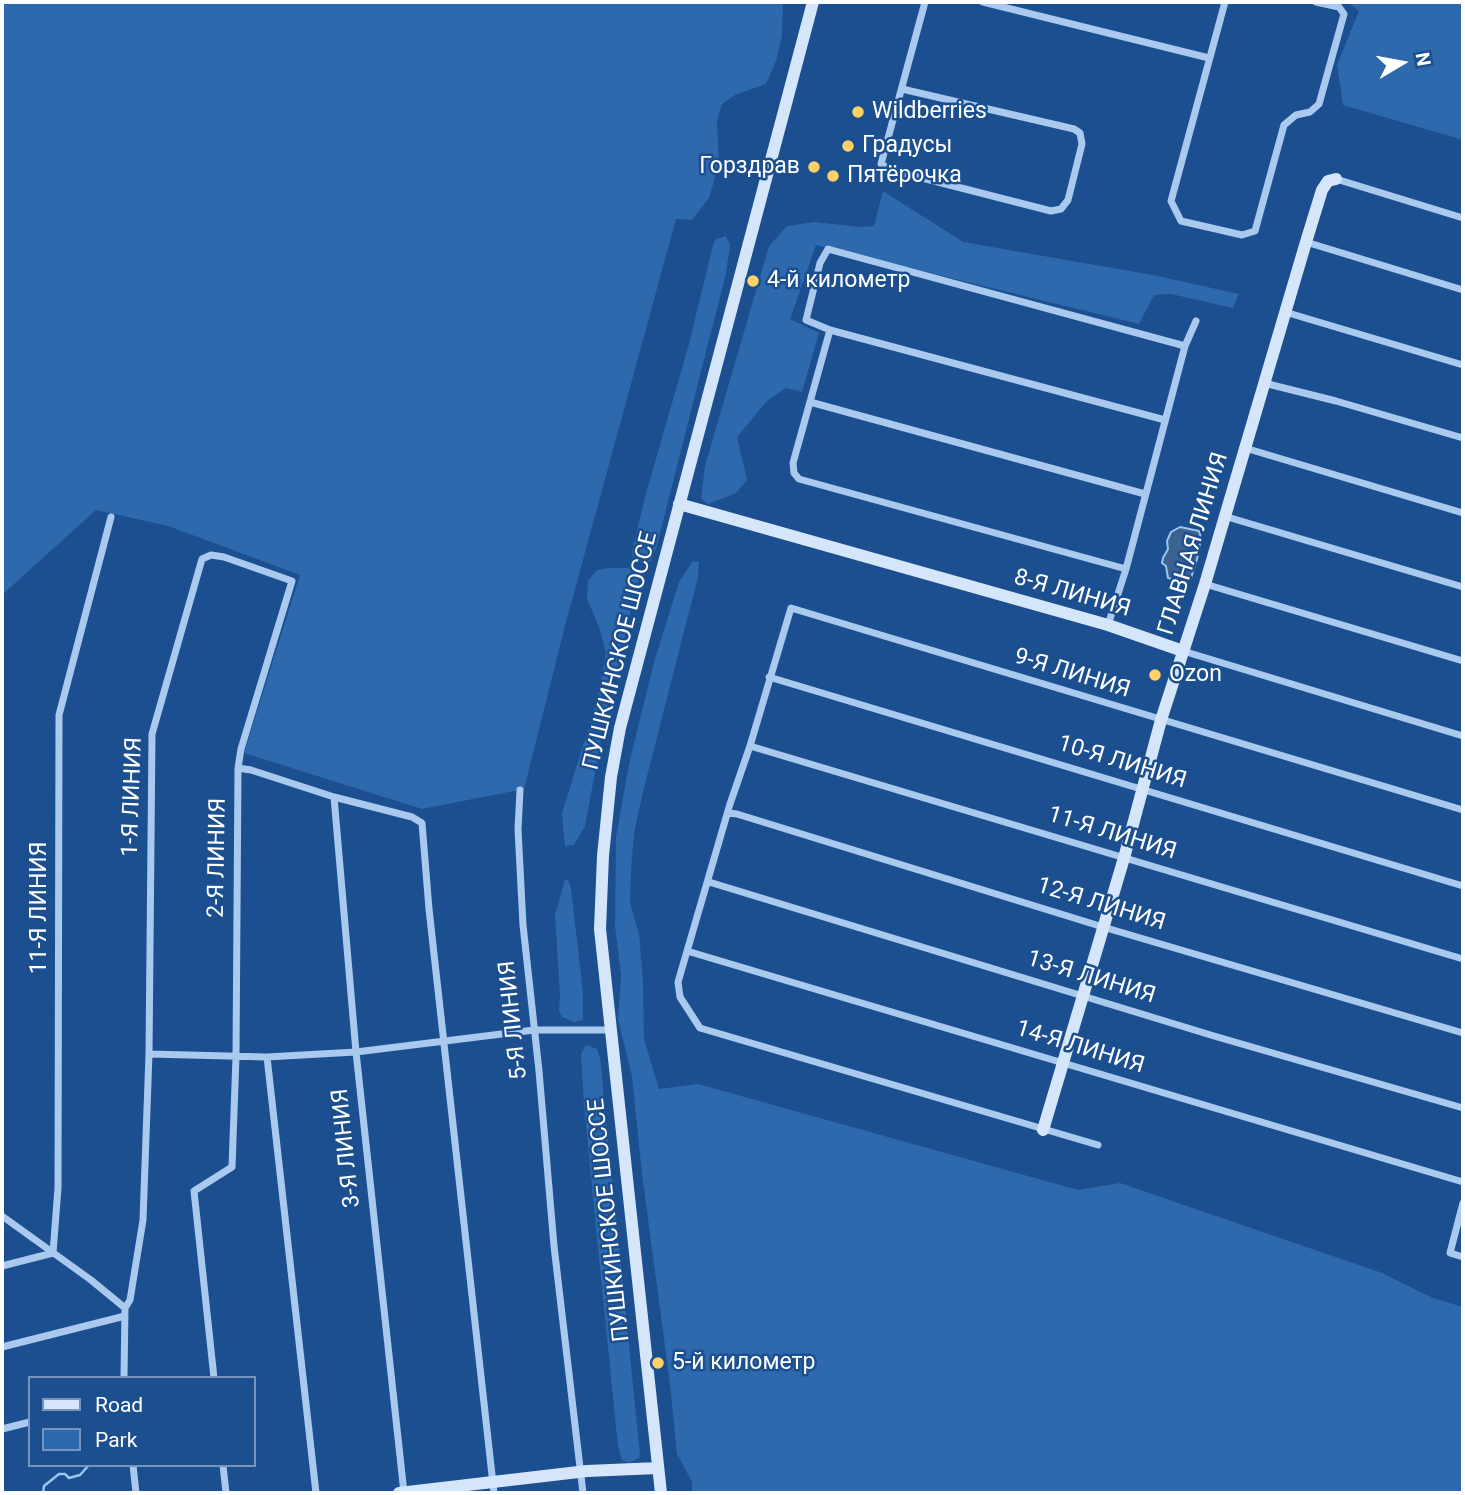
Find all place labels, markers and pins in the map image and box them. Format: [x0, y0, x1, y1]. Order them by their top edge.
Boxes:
place label: Wildberries [872, 98, 987, 126]
marker: Wildberries [850, 104, 866, 120]
place label: Градусы [862, 132, 952, 160]
marker: Градусы [840, 138, 856, 154]
place label: Горздрав [699, 153, 800, 181]
marker: Горздрав [806, 159, 822, 175]
place label: Пятёрочка [847, 162, 962, 190]
marker: Пятёрочка [825, 168, 841, 184]
place label: 4-й километр [767, 267, 910, 295]
marker: 4-й километр [745, 273, 761, 289]
place label: Ozon [1169, 661, 1222, 689]
marker: Ozon [1147, 667, 1163, 683]
place label: 5-й километр [672, 1349, 815, 1377]
marker: 5-й километр [650, 1355, 666, 1371]

